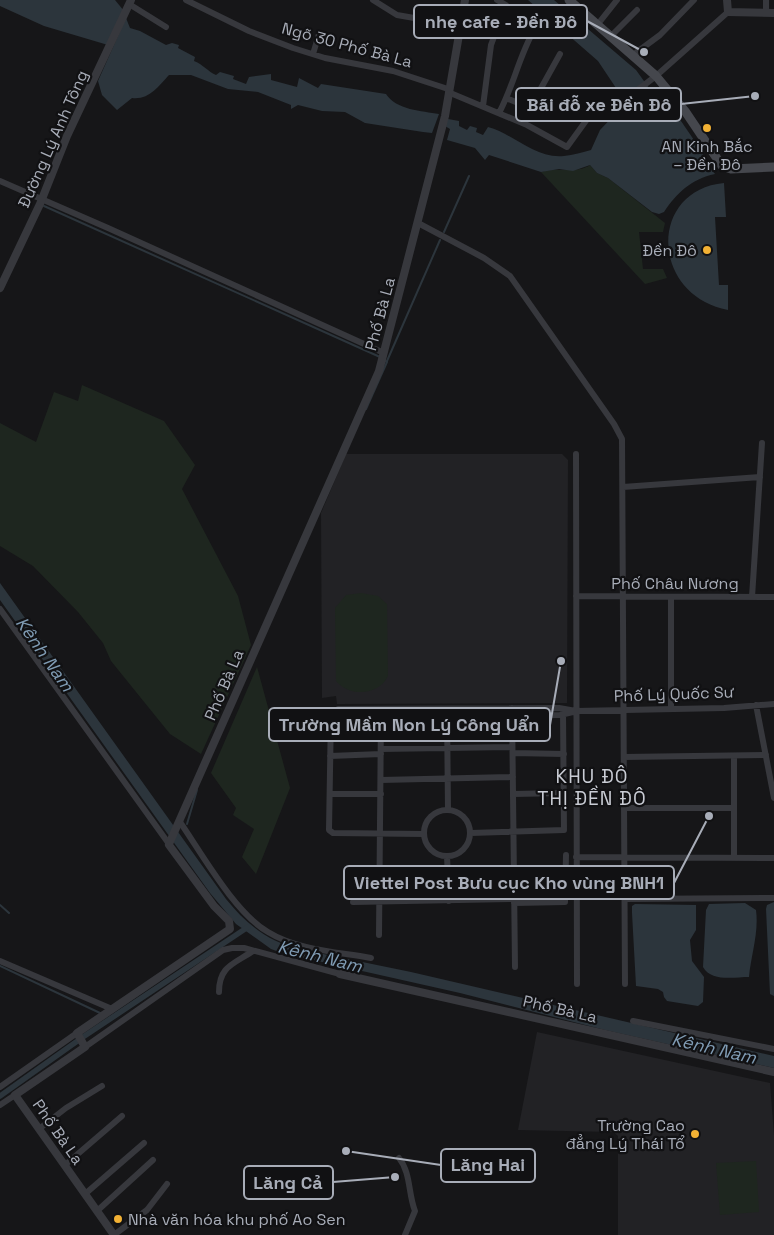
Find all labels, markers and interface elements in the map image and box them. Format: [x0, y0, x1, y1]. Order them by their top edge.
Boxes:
callout: nhẹ cafe - Đền Đô [414, 5, 587, 38]
text: nhẹ cafe - Đền Đô [425, 10, 577, 33]
street label: Ngõ 30 Phố Bà La [279, 17, 415, 73]
street label: Đường Lý Anh Tông [13, 67, 93, 211]
callout: Bãi đỗ xe Đền Đô [516, 88, 681, 121]
text: Bãi đỗ xe Đền Đô [527, 93, 671, 116]
marker: AN Kinh Bắc – Đền Đô [701, 122, 713, 134]
place label: AN Kinh Bắc – Đền Đô [661, 136, 753, 175]
place label: Đền Đô [643, 240, 697, 261]
marker: Đền Đô [701, 244, 713, 256]
street label: Phố Bà La [360, 275, 400, 353]
street label: Phố Châu Nương [611, 573, 739, 594]
water label: Kênh Nam [11, 612, 79, 696]
street label: Phố Bà La [200, 646, 248, 724]
street label: Phố Lý Quốc Sư [613, 681, 735, 707]
callout: Trường Mầm Non Lý Công Uẩn [269, 708, 550, 741]
text: Trường Mầm Non Lý Công Uẩn [279, 713, 539, 736]
district label: KHU ĐÔ THỊ ĐỀN ĐÔ [537, 764, 647, 811]
callout: Viettel Post Bưu cục Kho vùng BNH1 [344, 866, 674, 899]
text: Viettel Post Bưu cục Kho vùng BNH1 [354, 871, 664, 894]
water label: Kênh Nam [276, 934, 365, 978]
street label: Phố Bà La [521, 990, 599, 1028]
water label: Kênh Nam [670, 1027, 759, 1069]
street label: Phố Bà La [28, 1095, 88, 1169]
place label: Trường Cao đẳng Lý Thái Tổ [565, 1115, 685, 1154]
marker: Trường Cao đẳng Lý Thái Tổ [689, 1128, 701, 1140]
callout: Lăng Hai [441, 1149, 535, 1182]
text: Lăng Hai [451, 1153, 525, 1176]
callout: Lăng Cả [244, 1166, 333, 1199]
text: Lăng Cả [253, 1171, 323, 1194]
place label: Nhà văn hóa khu phố Ao Sen [128, 1209, 346, 1230]
marker: Nhà văn hóa khu phố Ao Sen [112, 1213, 124, 1225]

